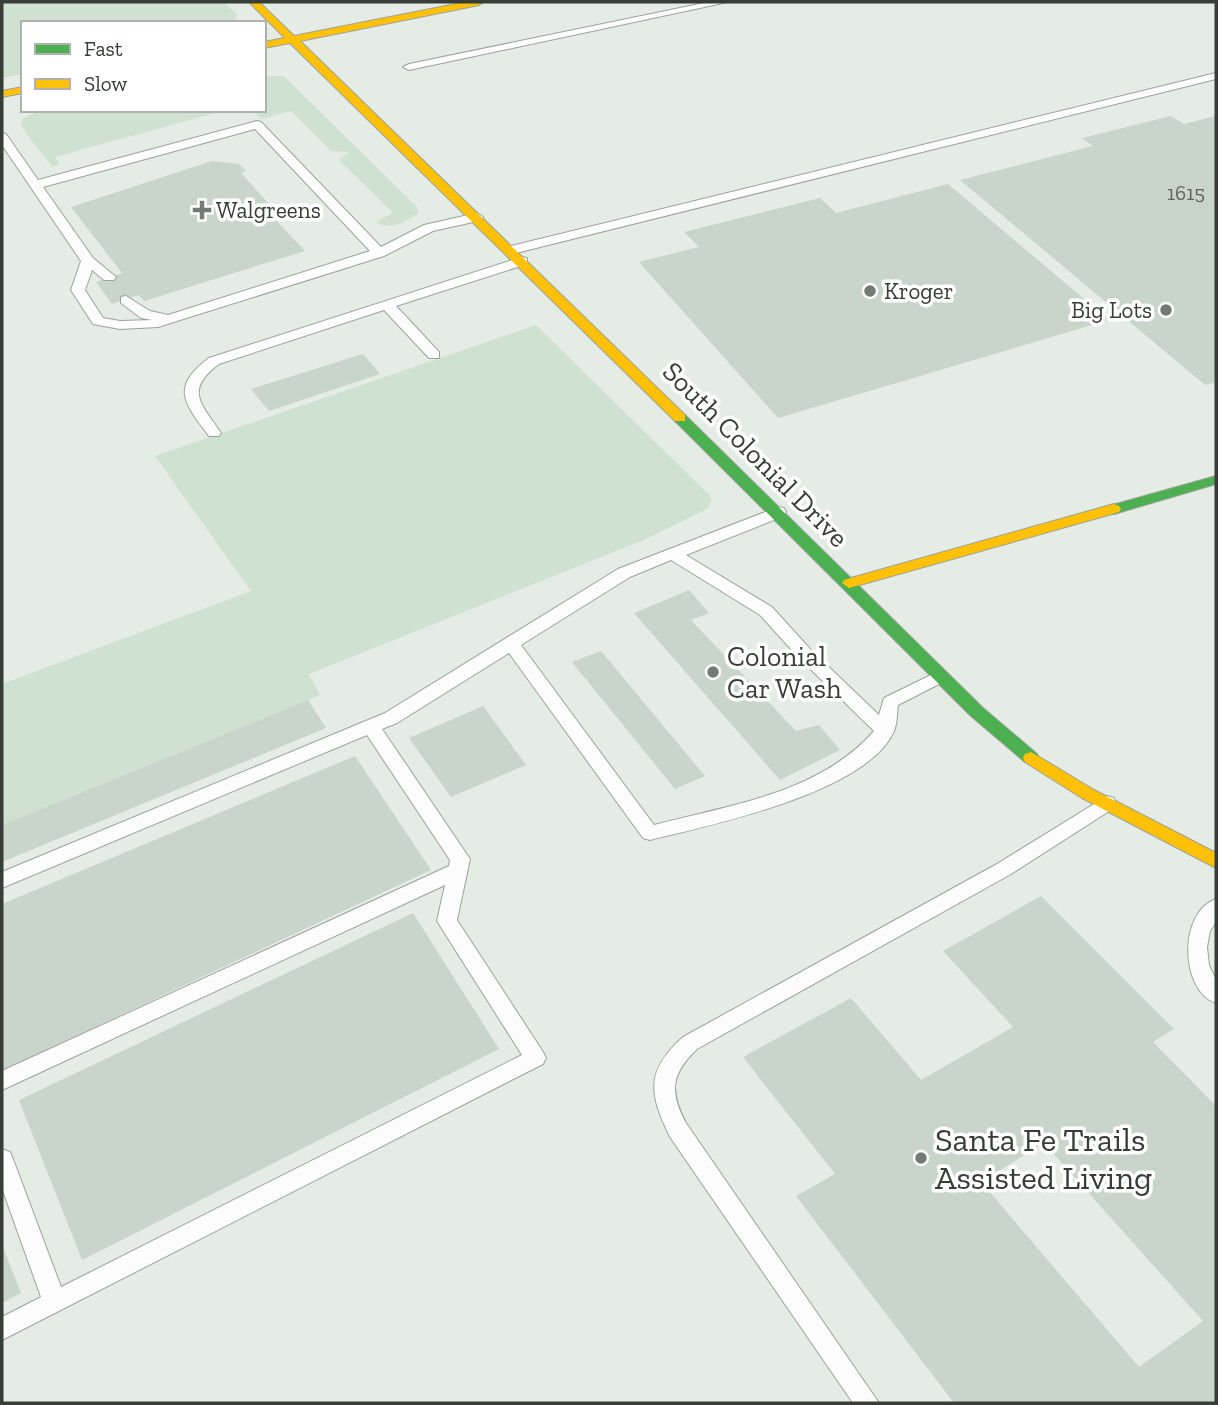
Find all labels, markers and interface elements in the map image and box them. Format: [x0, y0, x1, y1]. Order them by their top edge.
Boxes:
legend [21, 21, 266, 112]
text: Fast [84, 36, 123, 61]
text: Slow [84, 71, 127, 96]
house number: 1615 [1167, 180, 1205, 205]
place label: Walgreens [216, 196, 321, 224]
marker: Walgreens [194, 202, 210, 218]
place label: Kroger [884, 277, 953, 305]
marker: Kroger [862, 283, 878, 299]
place label: Big Lots [1071, 296, 1152, 324]
marker: Big Lots [1158, 302, 1174, 318]
street label: South Colonial Drive [656, 355, 855, 554]
place label: Colonial Car Wash [727, 640, 842, 705]
marker: Colonial Car Wash [705, 664, 721, 680]
place label: Santa Fe Trails Assisted Living [935, 1120, 1152, 1197]
marker: Santa Fe Trails Assisted Living [913, 1150, 929, 1166]

